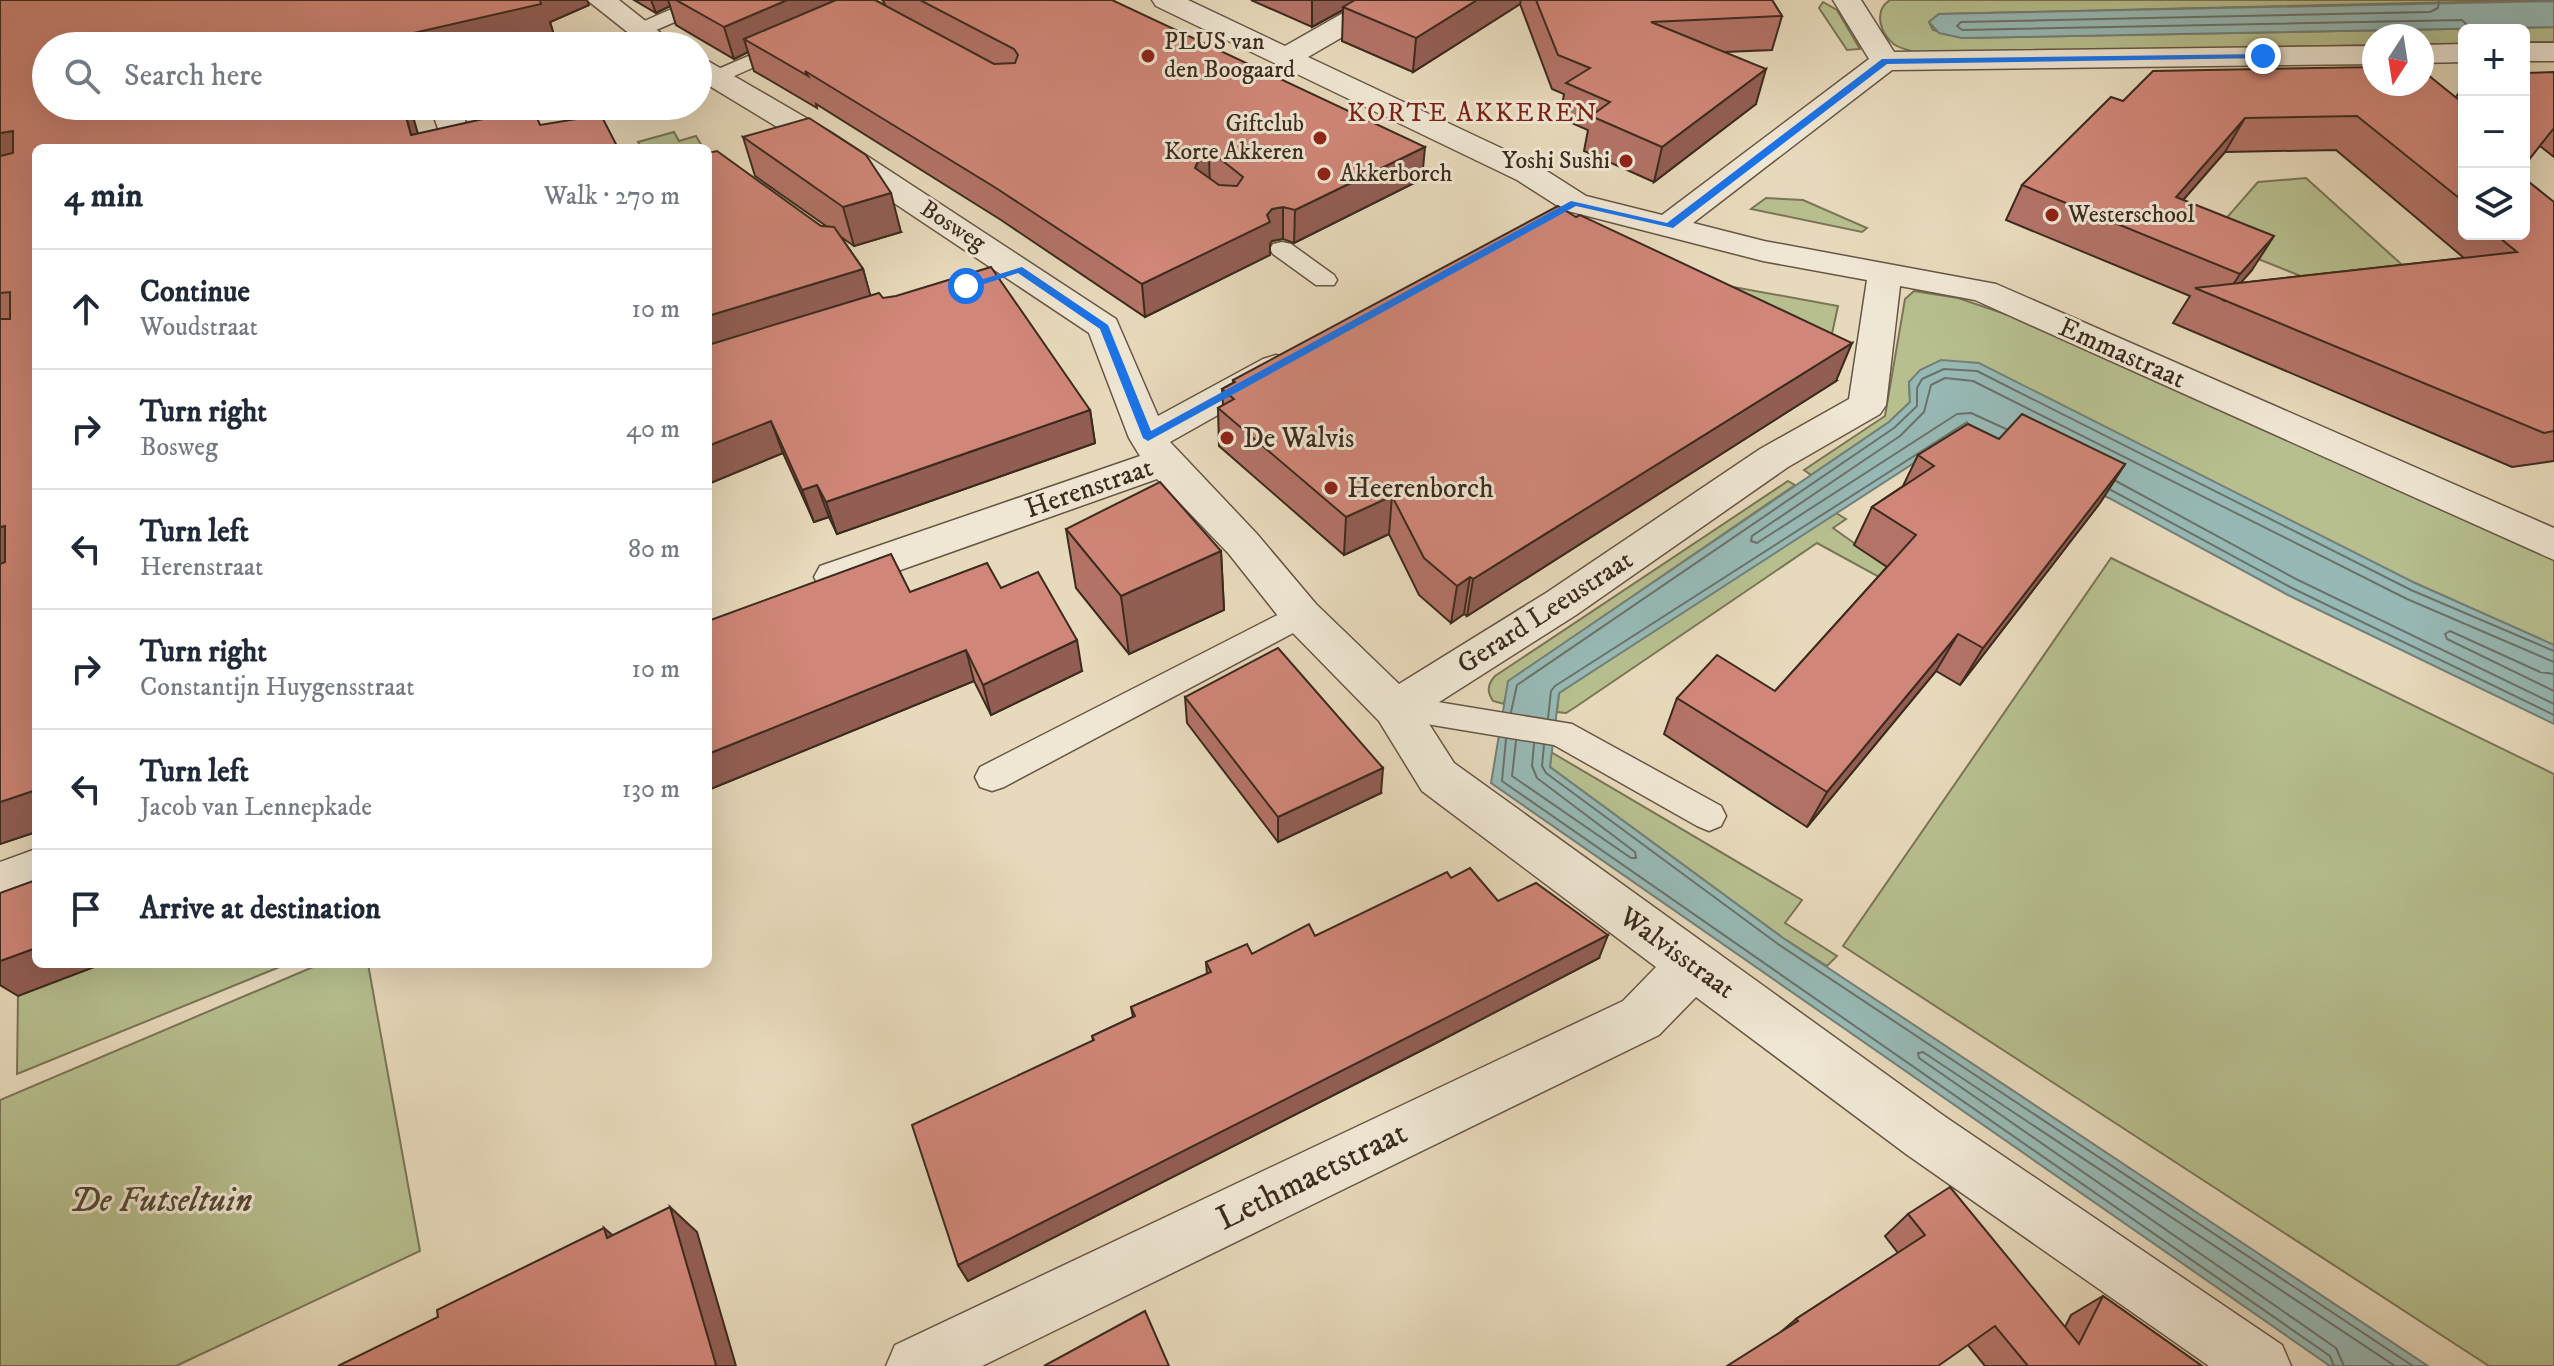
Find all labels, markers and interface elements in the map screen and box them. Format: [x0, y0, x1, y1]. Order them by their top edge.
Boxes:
north arrow [2362, 24, 2434, 96]
map controls [2458, 24, 2530, 240]
button: + [2458, 24, 2530, 96]
place label: PLUS van den Boogaard [1164, 27, 1295, 85]
search box [32, 32, 712, 120]
route end [2245, 38, 2281, 74]
marker: PLUS van den Boogaard [1139, 47, 1157, 65]
icon: search [60, 54, 104, 98]
text: Search here [124, 58, 263, 95]
button: − [2458, 96, 2530, 168]
district label: KORTE AKKEREN [1347, 97, 1599, 130]
place label: Giftclub Korte Akkeren [1164, 109, 1304, 167]
marker: Giftclub Korte Akkeren [1311, 129, 1329, 147]
place label: Yoshi Sushi [1502, 146, 1610, 176]
marker: Yoshi Sushi [1617, 152, 1635, 170]
place label: Akkerborch [1340, 159, 1453, 189]
marker: Akkerborch [1315, 165, 1333, 183]
button: layers [2458, 168, 2530, 240]
text: 4 min [64, 175, 143, 217]
text: Walk · 270 m [544, 180, 680, 213]
street label: Bosweg [915, 194, 992, 258]
place label: Westerschool [2067, 200, 2195, 230]
marker: Westerschool [2043, 206, 2061, 224]
route start [948, 268, 984, 304]
text: Continue [140, 274, 250, 311]
icon: ahead [64, 287, 108, 331]
text: 10 m [631, 293, 680, 326]
street label: Emmastraat [2053, 309, 2191, 397]
text: Woudstraat [140, 311, 258, 344]
text: Turn right [140, 394, 267, 431]
icon: right [64, 407, 108, 451]
text: 40 m [626, 413, 680, 446]
place label: De Walvis [1243, 421, 1354, 456]
marker: De Walvis [1218, 429, 1236, 447]
text: Bosweg [140, 431, 218, 464]
street label: Herenstraat [1021, 450, 1158, 526]
place label: Heerenborch [1347, 471, 1494, 506]
marker: Heerenborch [1322, 479, 1340, 497]
text: Turn left [140, 514, 249, 551]
icon: left [64, 527, 108, 571]
text: 80 m [628, 533, 680, 566]
street label: Gerard Leeustraat [1451, 542, 1639, 682]
text: Herenstraat [140, 551, 263, 584]
text: Turn right [140, 634, 267, 671]
icon: right [64, 647, 108, 691]
text: 10 m [631, 653, 680, 686]
text: Constantijn Huygensstraat [140, 671, 415, 704]
text: Turn left [140, 754, 249, 791]
icon: left [64, 767, 108, 811]
text: 130 m [622, 773, 680, 806]
text: Jacob van Lennepkade [140, 791, 372, 824]
icon: arrive [64, 887, 108, 931]
text: Arrive at destination [140, 891, 381, 928]
street label: Walvisstraat [1612, 899, 1742, 1007]
street label: Lethmaetstraat [1210, 1112, 1414, 1240]
park label: De Futseltuin [70, 1180, 252, 1222]

